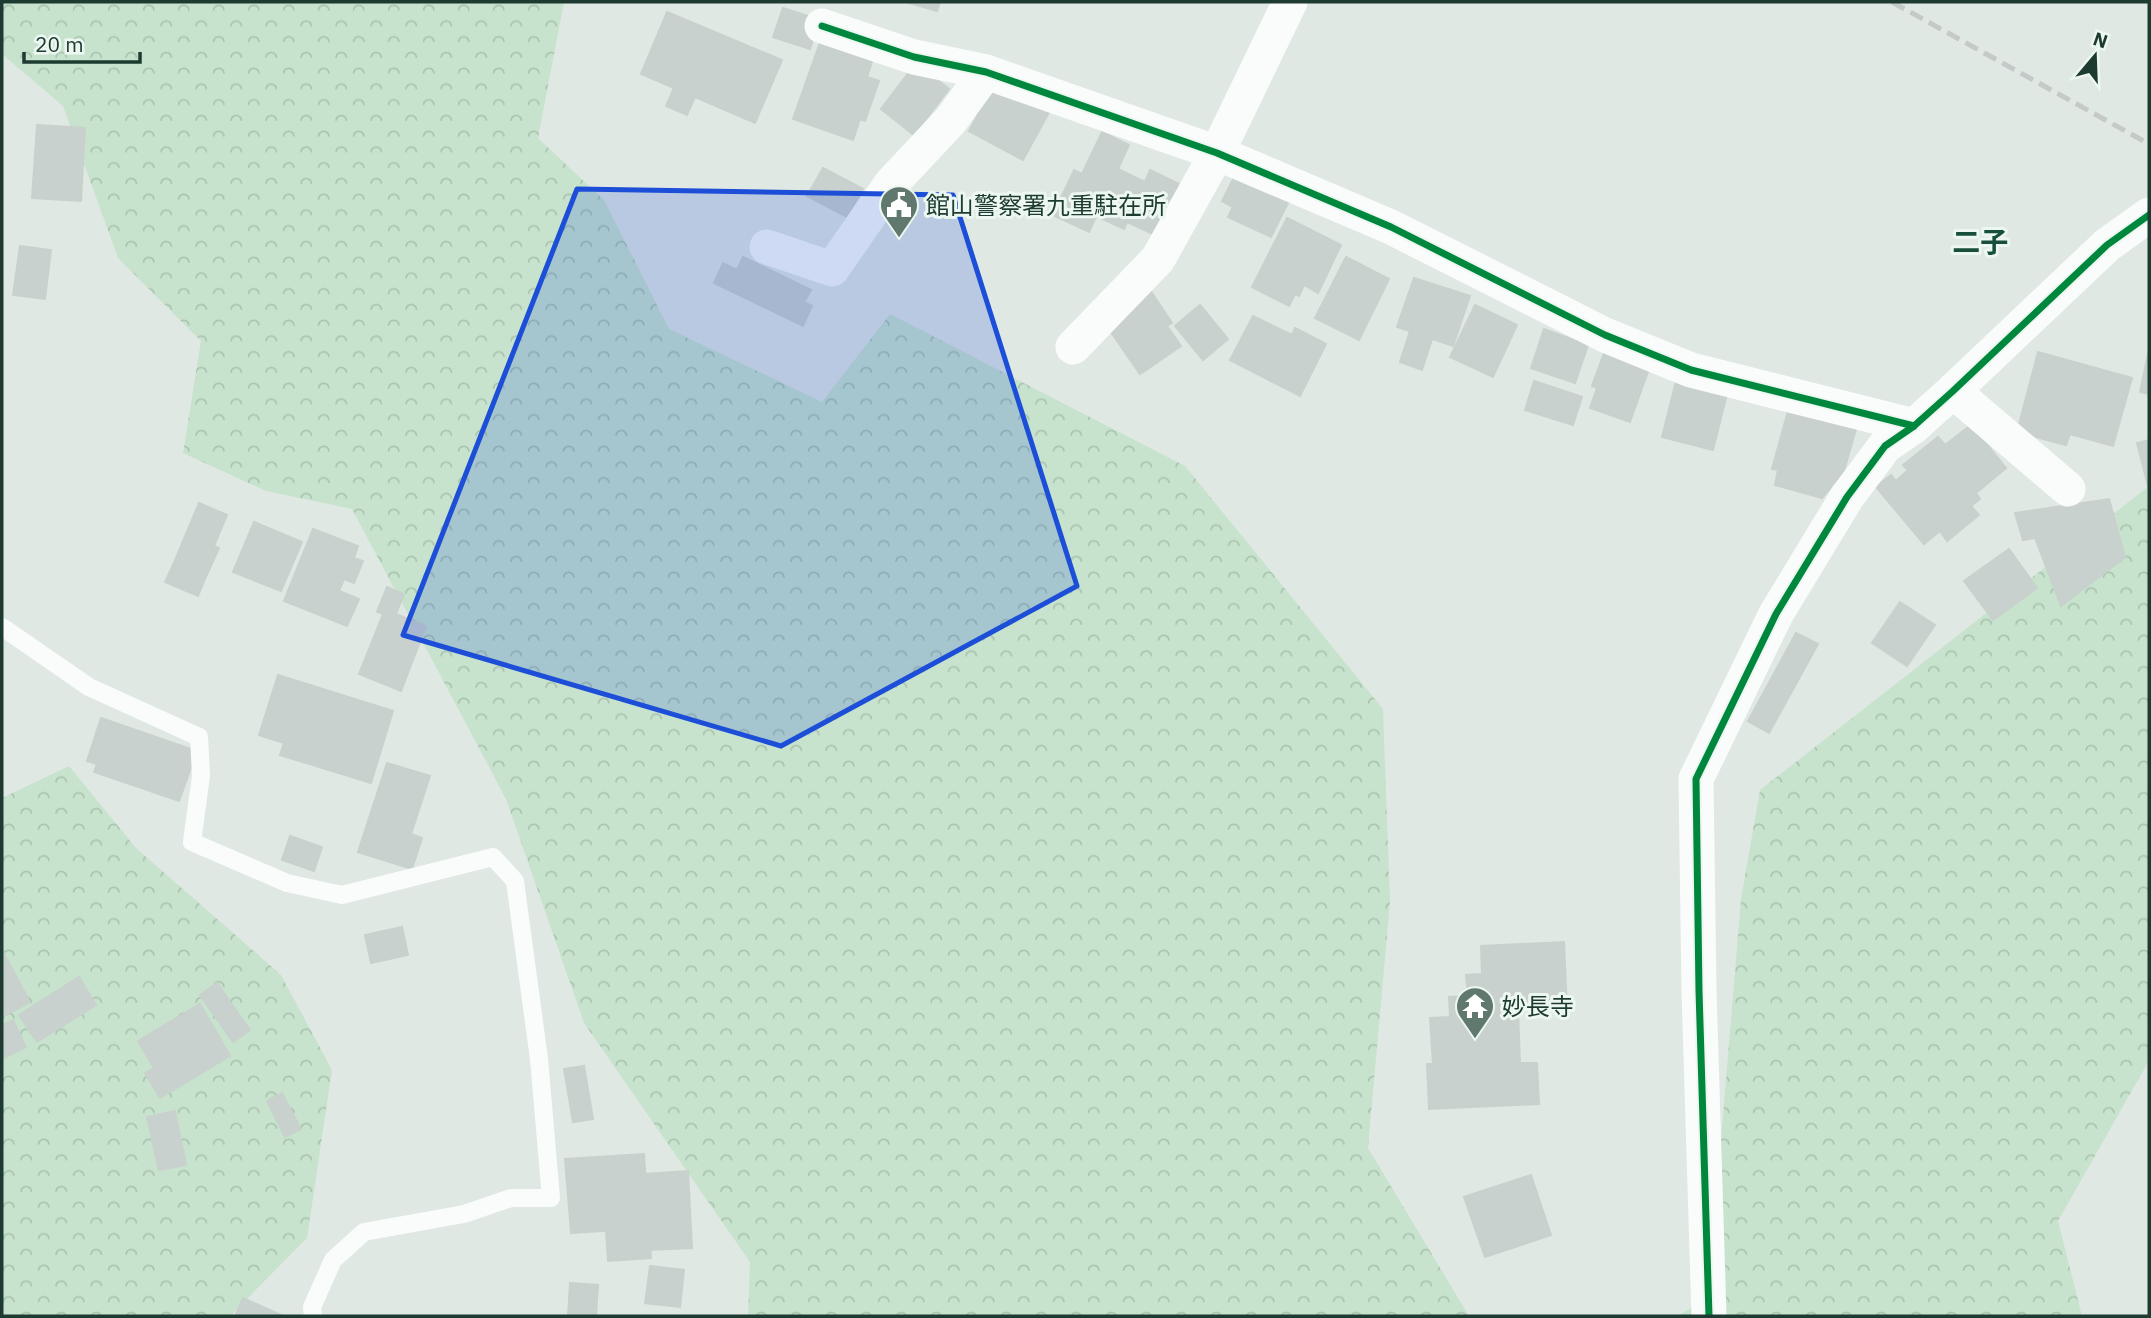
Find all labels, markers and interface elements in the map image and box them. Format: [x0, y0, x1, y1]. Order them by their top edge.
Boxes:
scale bar [24, 21, 140, 65]
north arrow [2060, 21, 2130, 91]
text: N [2090, 26, 2111, 54]
text: 20 m [35, 30, 84, 58]
public building icon: 館山警察署九重駐在所 [878, 184, 920, 239]
place label: 館山警察署九重駐在所 [926, 189, 1166, 221]
district label: 二子 [1952, 223, 2008, 260]
temple icon: 妙長寺 [1454, 985, 1496, 1040]
place label: 妙長寺 [1502, 990, 1574, 1022]

